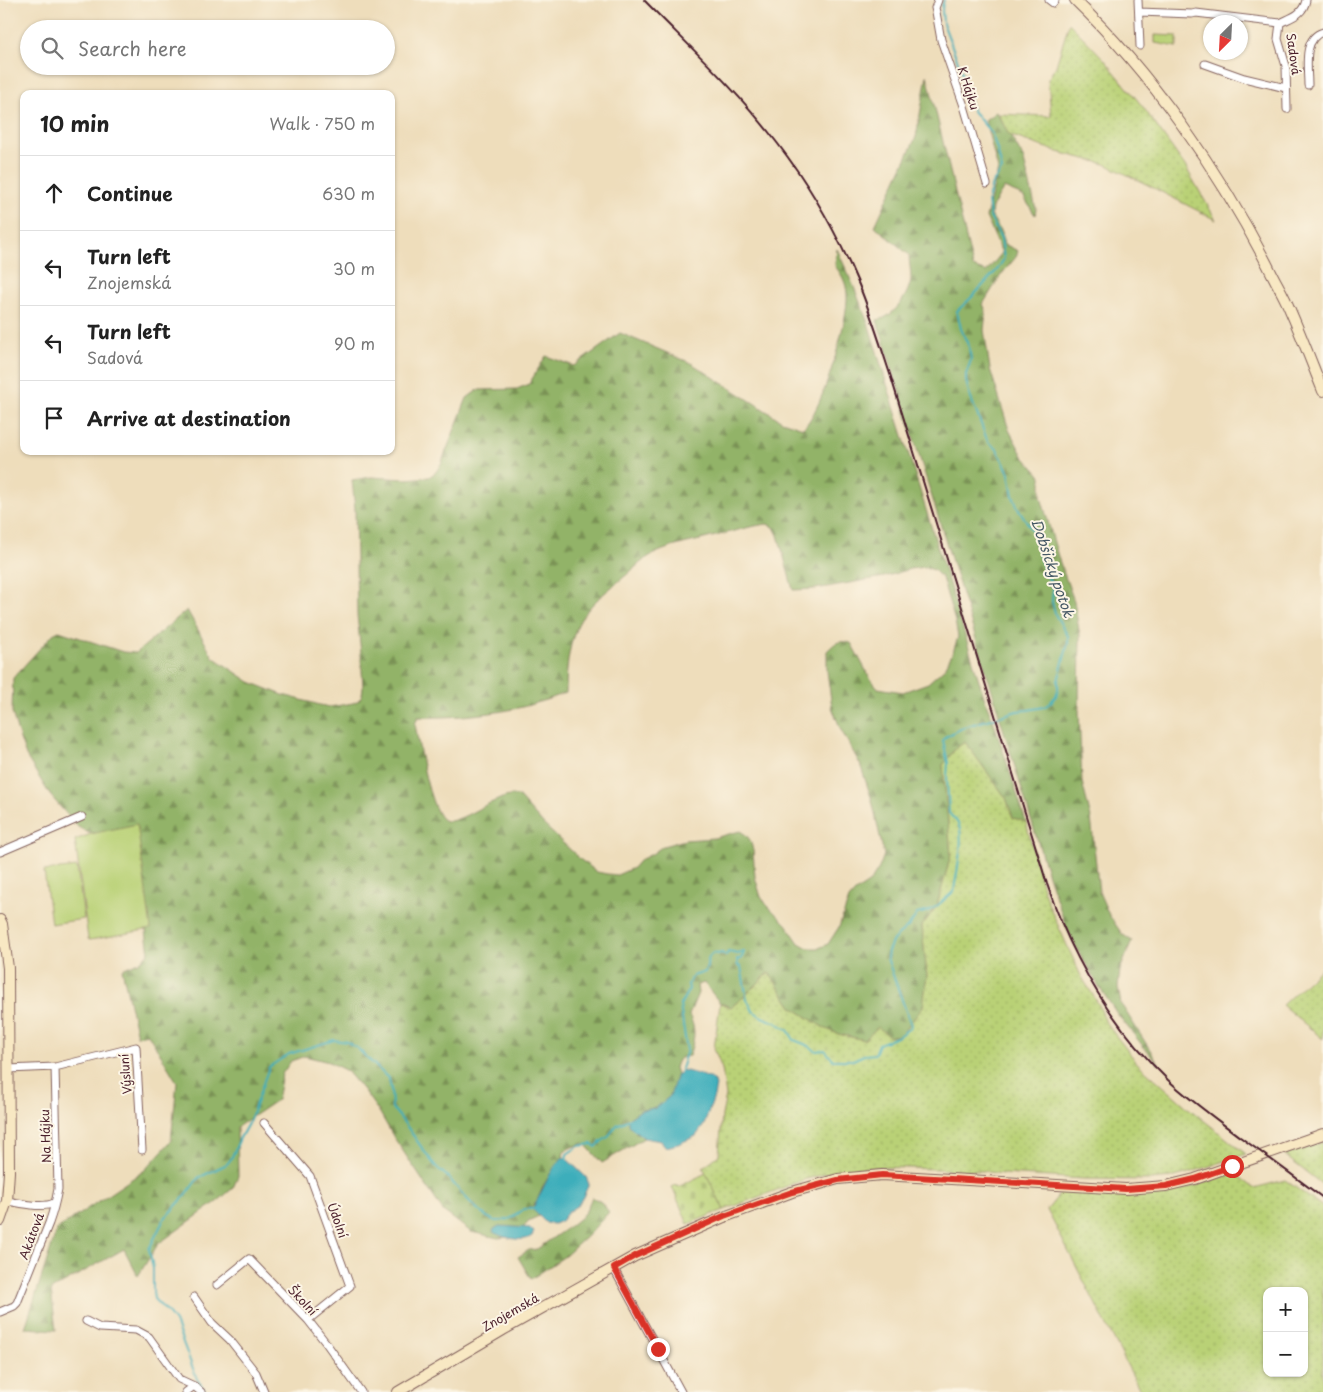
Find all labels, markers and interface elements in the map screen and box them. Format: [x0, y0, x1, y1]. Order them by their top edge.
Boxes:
north arrow [1203, 15, 1248, 60]
search box [20, 20, 395, 75]
street label: Sadová [1282, 32, 1306, 77]
icon: search [38, 34, 66, 62]
text: Search here [78, 34, 187, 62]
street label: K Hájku [954, 64, 984, 112]
text: 10 min [40, 107, 110, 139]
text: Walk · 750 m [270, 111, 375, 135]
icon: ahead [40, 179, 68, 207]
text: Continue [87, 179, 173, 207]
text: 630 m [322, 181, 375, 205]
text: Turn left [87, 242, 171, 270]
icon: left [40, 254, 68, 282]
text: 30 m [333, 256, 375, 280]
text: Znojemská [87, 270, 171, 294]
text: Turn left [87, 317, 171, 345]
icon: left [40, 329, 68, 357]
text: 90 m [334, 331, 375, 355]
text: Sadová [87, 345, 143, 369]
icon: arrive [40, 404, 68, 432]
text: Arrive at destination [87, 404, 291, 432]
water label: Dobšický potok [1026, 516, 1080, 620]
street label: Výsluní [114, 1053, 136, 1095]
street label: Na Hájku [35, 1109, 55, 1163]
route start [1221, 1155, 1244, 1178]
street label: Údolní [323, 1200, 353, 1240]
street label: Akátová [14, 1209, 48, 1262]
street label: Školní [284, 1281, 322, 1319]
map controls [1263, 1287, 1308, 1377]
button: + [1263, 1287, 1308, 1332]
street label: Znojemská [478, 1288, 542, 1336]
button: − [1263, 1332, 1308, 1377]
route end [647, 1338, 670, 1361]

